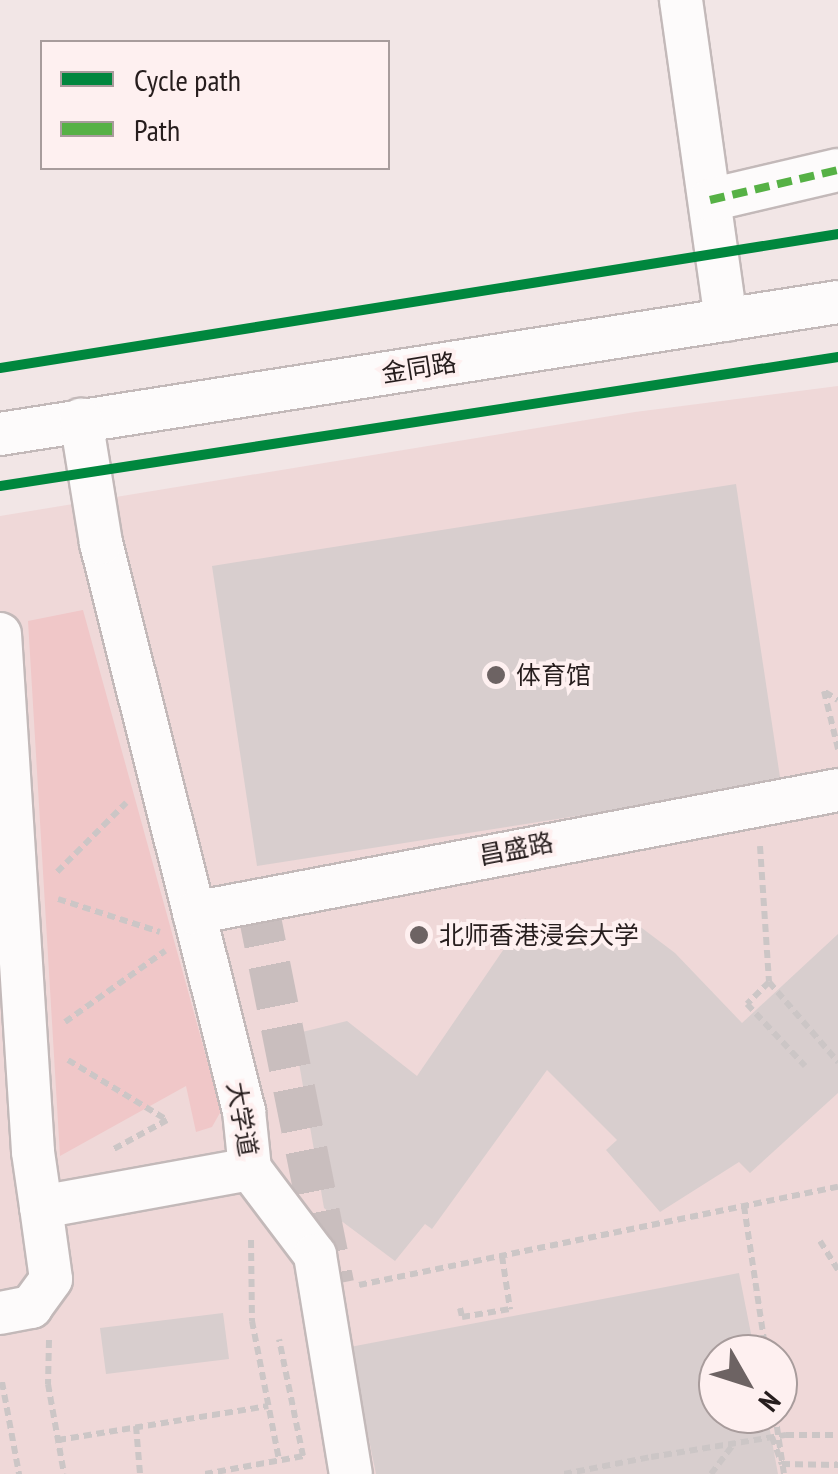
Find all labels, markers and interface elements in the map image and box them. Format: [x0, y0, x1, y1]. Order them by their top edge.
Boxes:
legend [40, 40, 390, 170]
text: Cycle path [134, 60, 241, 99]
text: Path [134, 110, 180, 149]
street label: 金同路 [380, 347, 458, 389]
place label: 体育馆 [516, 660, 591, 690]
marker: 体育馆 [485, 664, 507, 686]
street label: 昌盛路 [476, 827, 556, 871]
place label: 北师香港浸会大学 [439, 920, 639, 950]
marker: 北师香港浸会大学 [408, 924, 430, 946]
street label: 大学道 [221, 1079, 263, 1159]
north arrow [698, 1334, 798, 1434]
text: N [751, 1384, 789, 1419]

